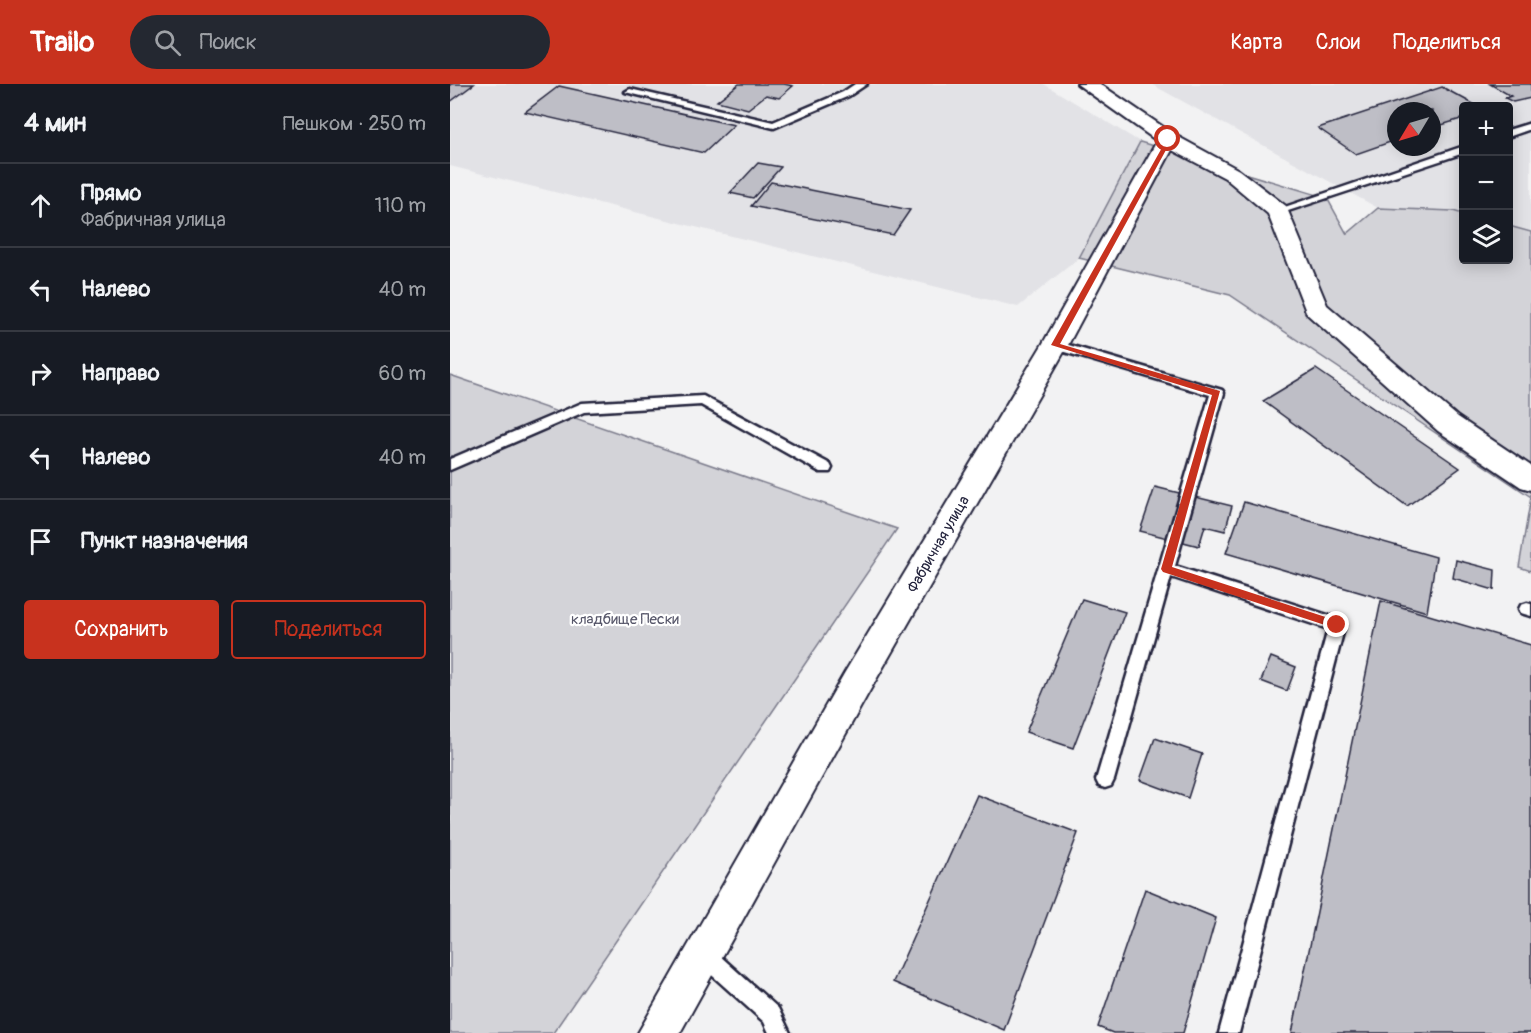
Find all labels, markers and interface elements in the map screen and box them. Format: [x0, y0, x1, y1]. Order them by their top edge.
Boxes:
search box [130, 15, 550, 69]
text: Trailo [30, 25, 94, 60]
icon: search [151, 26, 184, 59]
text: Поиск [199, 28, 257, 56]
text: Карта [1230, 29, 1282, 56]
text: Слои [1315, 29, 1360, 56]
text: Поделиться [1393, 29, 1501, 56]
north arrow [1387, 102, 1441, 156]
map controls [1459, 102, 1513, 264]
button: + [1459, 102, 1513, 156]
text: 4 мин [24, 107, 86, 139]
text: Пешком · 250 m [283, 111, 426, 136]
route start [1154, 125, 1180, 151]
button: − [1459, 156, 1513, 210]
text: Прямо [81, 179, 141, 207]
icon: ahead [24, 189, 57, 222]
text: 110 m [375, 193, 426, 218]
text: Фабричная улица [81, 207, 226, 232]
button: layers [1459, 210, 1513, 264]
icon: left [24, 273, 57, 306]
text: Налево [81, 275, 150, 303]
text: 40 m [379, 277, 426, 302]
icon: right [24, 357, 57, 390]
text: Направо [81, 359, 160, 387]
text: 60 m [379, 361, 426, 386]
icon: left [24, 441, 57, 474]
text: Налево [81, 443, 150, 471]
text: 40 m [379, 445, 426, 470]
street label: Фабричная улица [903, 492, 974, 596]
icon: arrive [24, 525, 57, 558]
text: Пункт назначения [81, 527, 248, 555]
button: Сохранить [24, 600, 219, 659]
button: Поделиться [231, 600, 426, 659]
park label: кладбище Пески [571, 610, 679, 629]
route end [1323, 611, 1349, 637]

